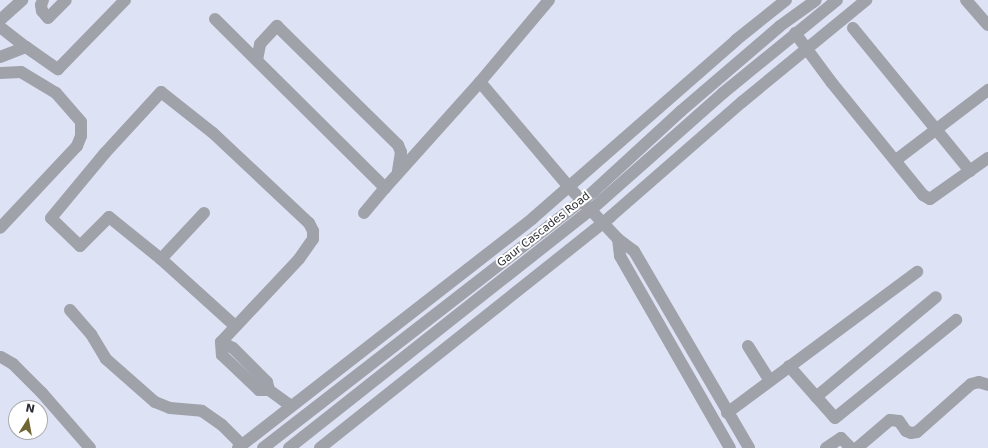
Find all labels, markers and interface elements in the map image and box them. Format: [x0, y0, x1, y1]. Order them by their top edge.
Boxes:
street label: Gaur Cascades Road [495, 190, 593, 270]
north arrow [8, 400, 48, 440]
text: N [24, 401, 36, 416]

